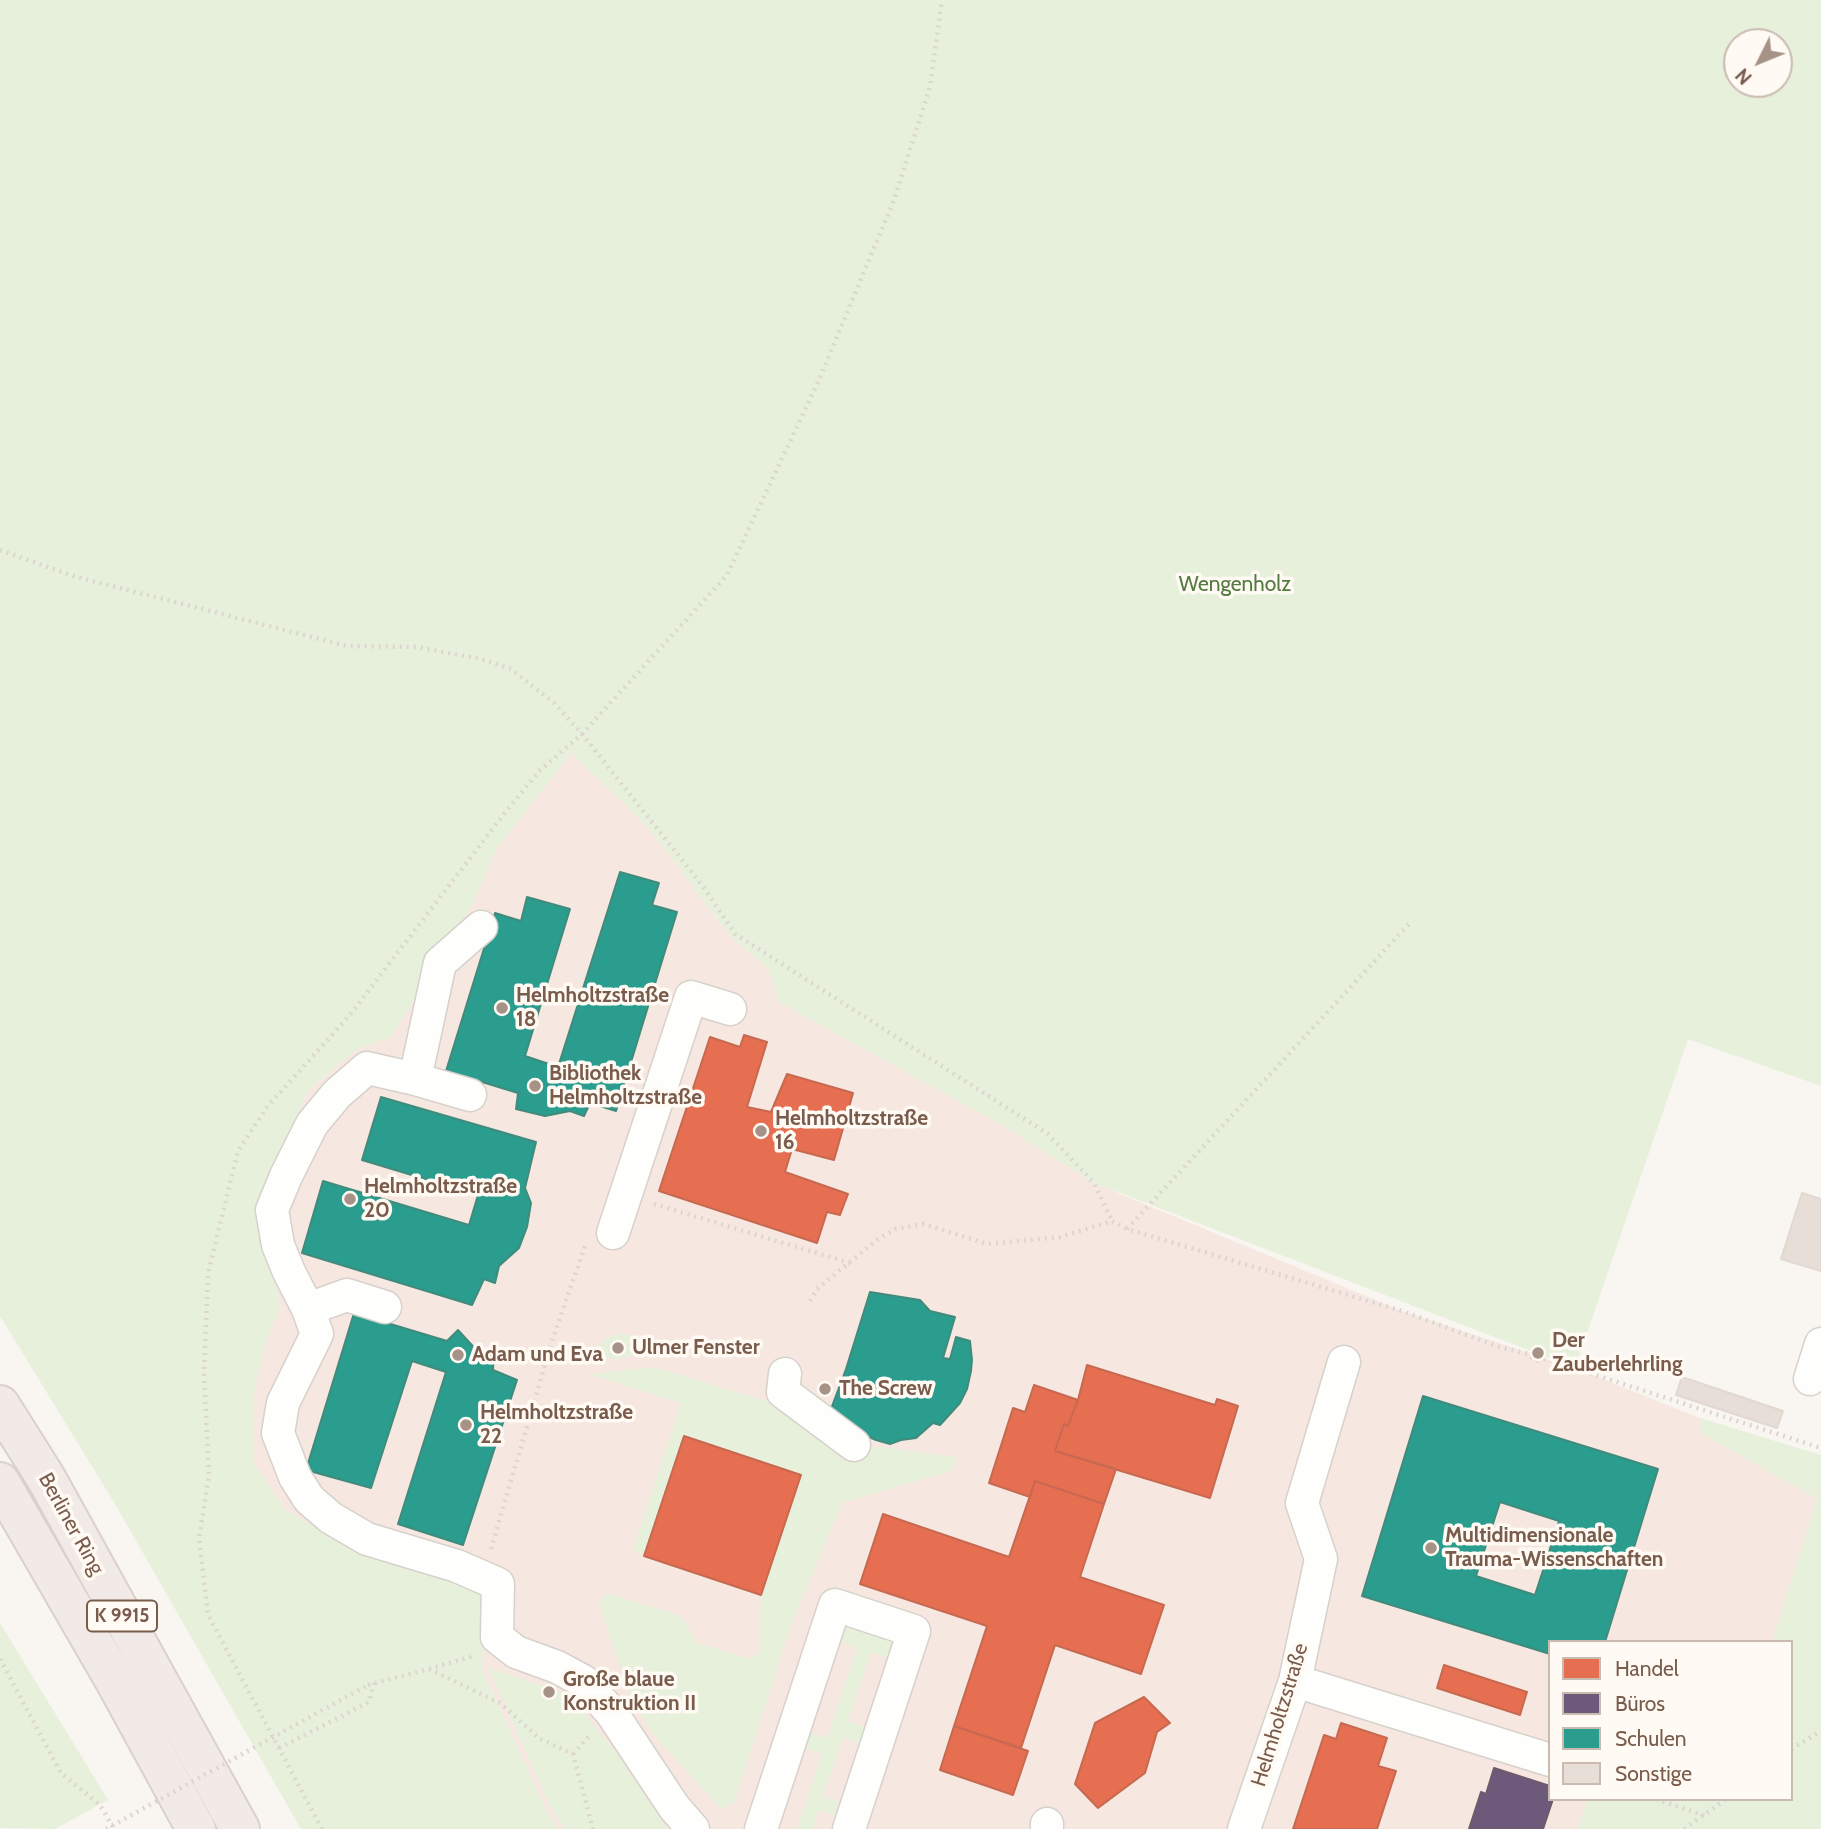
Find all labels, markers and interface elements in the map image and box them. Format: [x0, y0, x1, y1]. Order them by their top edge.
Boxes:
north arrow [1723, 28, 1793, 98]
text: N [1731, 64, 1757, 89]
park label: Wengenholz [1179, 572, 1291, 598]
place label: Helmholtzstraße 18 [516, 983, 669, 1033]
marker: Helmholtzstraße 18 [494, 1000, 510, 1016]
place label: Bibliothek Helmholtzstraße [549, 1061, 702, 1111]
marker: Bibliothek Helmholtzstraße [527, 1078, 543, 1094]
place label: Helmholtzstraße 16 [775, 1106, 928, 1156]
marker: Helmholtzstraße 16 [753, 1123, 769, 1139]
place label: Helmholtzstraße 20 [364, 1174, 517, 1224]
marker: Helmholtzstraße 20 [342, 1191, 358, 1207]
place label: Der Zauberlehrling [1552, 1328, 1682, 1378]
place label: Ulmer Fenster [632, 1335, 760, 1361]
marker: Ulmer Fenster [610, 1340, 626, 1356]
place label: Adam und Eva [472, 1342, 603, 1368]
marker: Der Zauberlehrling [1530, 1345, 1546, 1361]
marker: Adam und Eva [450, 1347, 466, 1363]
place label: The Screw [839, 1376, 932, 1402]
marker: The Screw [817, 1381, 833, 1397]
place label: Helmholtzstraße 22 [480, 1400, 633, 1450]
marker: Helmholtzstraße 22 [458, 1417, 474, 1433]
street label: Berliner Ring [33, 1469, 109, 1579]
place label: Multidimensionale Trauma-Wissenschaften [1445, 1523, 1663, 1573]
marker: Multidimensionale Trauma-Wissenschaften [1423, 1540, 1439, 1556]
road number: K 9915 [87, 1600, 157, 1632]
street label: Helmholtzstraße [1246, 1640, 1314, 1790]
legend [1548, 1640, 1793, 1801]
text: Handel [1615, 1656, 1679, 1681]
place label: Große blaue Konstruktion II [563, 1667, 696, 1717]
marker: Große blaue Konstruktion II [541, 1684, 557, 1700]
text: Büros [1615, 1691, 1665, 1716]
text: Schulen [1615, 1726, 1687, 1751]
text: Sonstige [1615, 1761, 1692, 1786]

